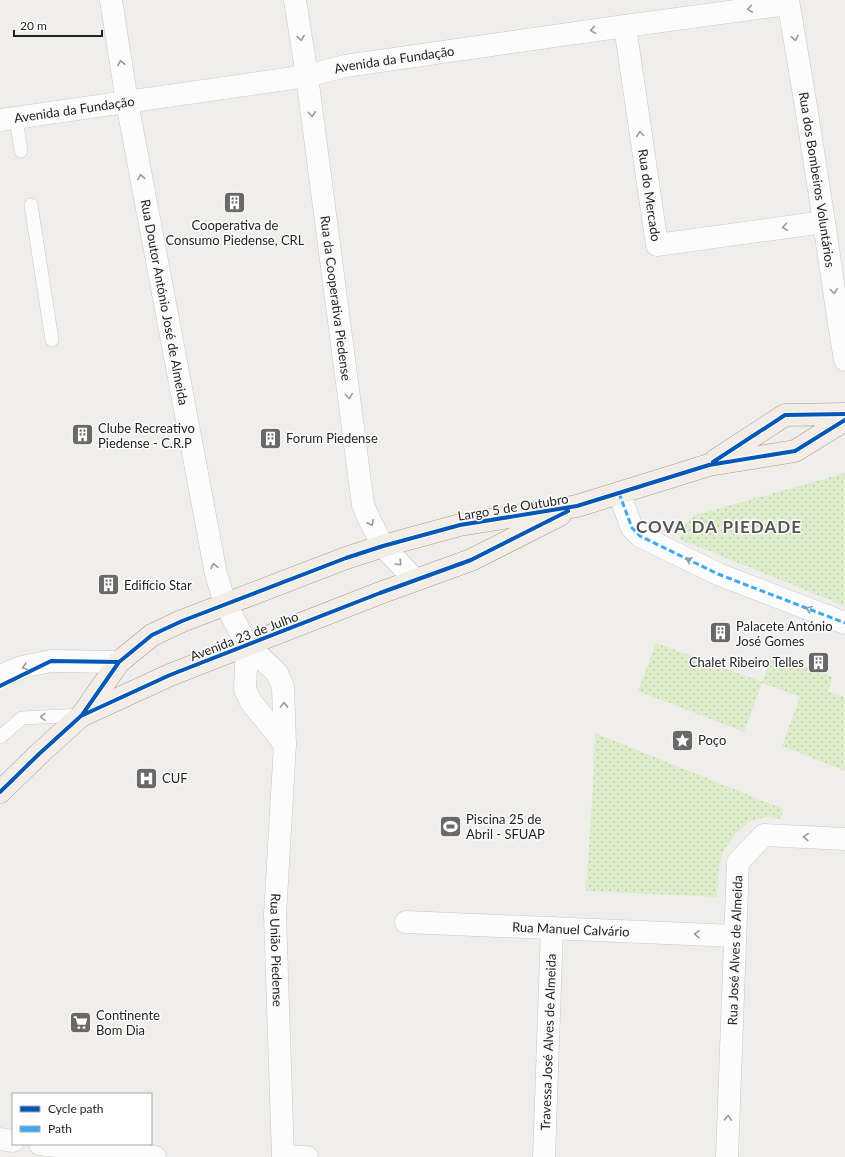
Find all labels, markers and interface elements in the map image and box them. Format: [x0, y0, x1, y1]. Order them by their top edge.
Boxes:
one-way arrow [747, 4, 753, 13]
scale bar [14, 12, 102, 38]
text: 20 m [20, 18, 47, 33]
one-way arrow [590, 25, 596, 34]
one-way arrow [296, 35, 305, 41]
one-way arrow [790, 35, 798, 41]
street label: Avenida da Fundação [332, 42, 455, 77]
one-way arrow [117, 60, 126, 66]
street label: Rua dos Bombeiros Voluntários [796, 91, 839, 269]
street label: Avenida da Fundação [13, 93, 135, 126]
one-way arrow [308, 111, 317, 117]
one-way arrow [637, 131, 645, 138]
street label: Rua do Mercado [635, 148, 664, 243]
one-way arrow [138, 174, 146, 180]
building icon: Cooperativa de Consumo Piedense, CRL [222, 190, 248, 216]
street label: Rua Doutor António José de Almeida [138, 198, 192, 407]
street label: Rua da Cooperativa Piedense [317, 215, 355, 382]
place label: Cooperativa de Consumo Piedense, CRL [166, 217, 305, 248]
one-way arrow [782, 223, 789, 232]
one-way arrow [829, 288, 838, 294]
one-way arrow [344, 393, 353, 399]
place label: Clube Recreativo Piedense - C.R.P [98, 420, 195, 451]
building icon: Clube Recreativo Piedense - C.R.P [69, 422, 95, 448]
building icon: Forum Piedense [258, 425, 284, 451]
place label: Forum Piedense [286, 430, 378, 446]
street label: Largo 5 de Outubro [456, 490, 570, 524]
district label: COVA DA PIEDADE [636, 516, 802, 537]
one-way arrow [366, 519, 374, 527]
one-way arrow [685, 557, 693, 565]
one-way arrow [395, 558, 402, 566]
one-way arrow [210, 563, 219, 569]
building icon: Edifício Star [96, 572, 122, 598]
place label: Edifício Star [124, 577, 192, 593]
one-way arrow [805, 606, 812, 614]
street label: Avenida 23 de Julho [188, 608, 300, 664]
place label: Palacete António José Gomes [736, 618, 833, 649]
building icon: Palacete António José Gomes [707, 620, 733, 646]
building icon: Chalet Ribeiro Telles [806, 649, 832, 675]
place label: Chalet Ribeiro Telles [689, 654, 804, 670]
one-way arrow [22, 662, 28, 670]
one-way arrow [280, 702, 288, 708]
one-way arrow [40, 713, 46, 721]
place icon: Poço [670, 727, 696, 753]
place label: Poço [698, 732, 726, 748]
hospital icon: CUF [133, 765, 159, 791]
place label: CUF [162, 770, 188, 786]
place label: Piscina 25 de Abril - SFUAP [466, 811, 545, 842]
sports icon: Piscina 25 de Abril - SFUAP [438, 813, 464, 839]
one-way arrow [803, 833, 809, 842]
street label: Rua José Alves de Almeida [724, 875, 746, 1026]
street label: Rua União Piedense [267, 893, 286, 1007]
street label: Rua Manuel Calvário [512, 919, 630, 940]
one-way arrow [694, 930, 700, 939]
street label: Travessa José Alves de Almeida [537, 953, 559, 1131]
place label: Continente Bom Dia [96, 1007, 160, 1038]
supermarket icon: Continente Bom Dia [67, 1009, 93, 1035]
legend [12, 1093, 152, 1145]
text: Cycle path [48, 1101, 103, 1116]
one-way arrow [724, 1115, 732, 1121]
text: Path [48, 1121, 72, 1136]

